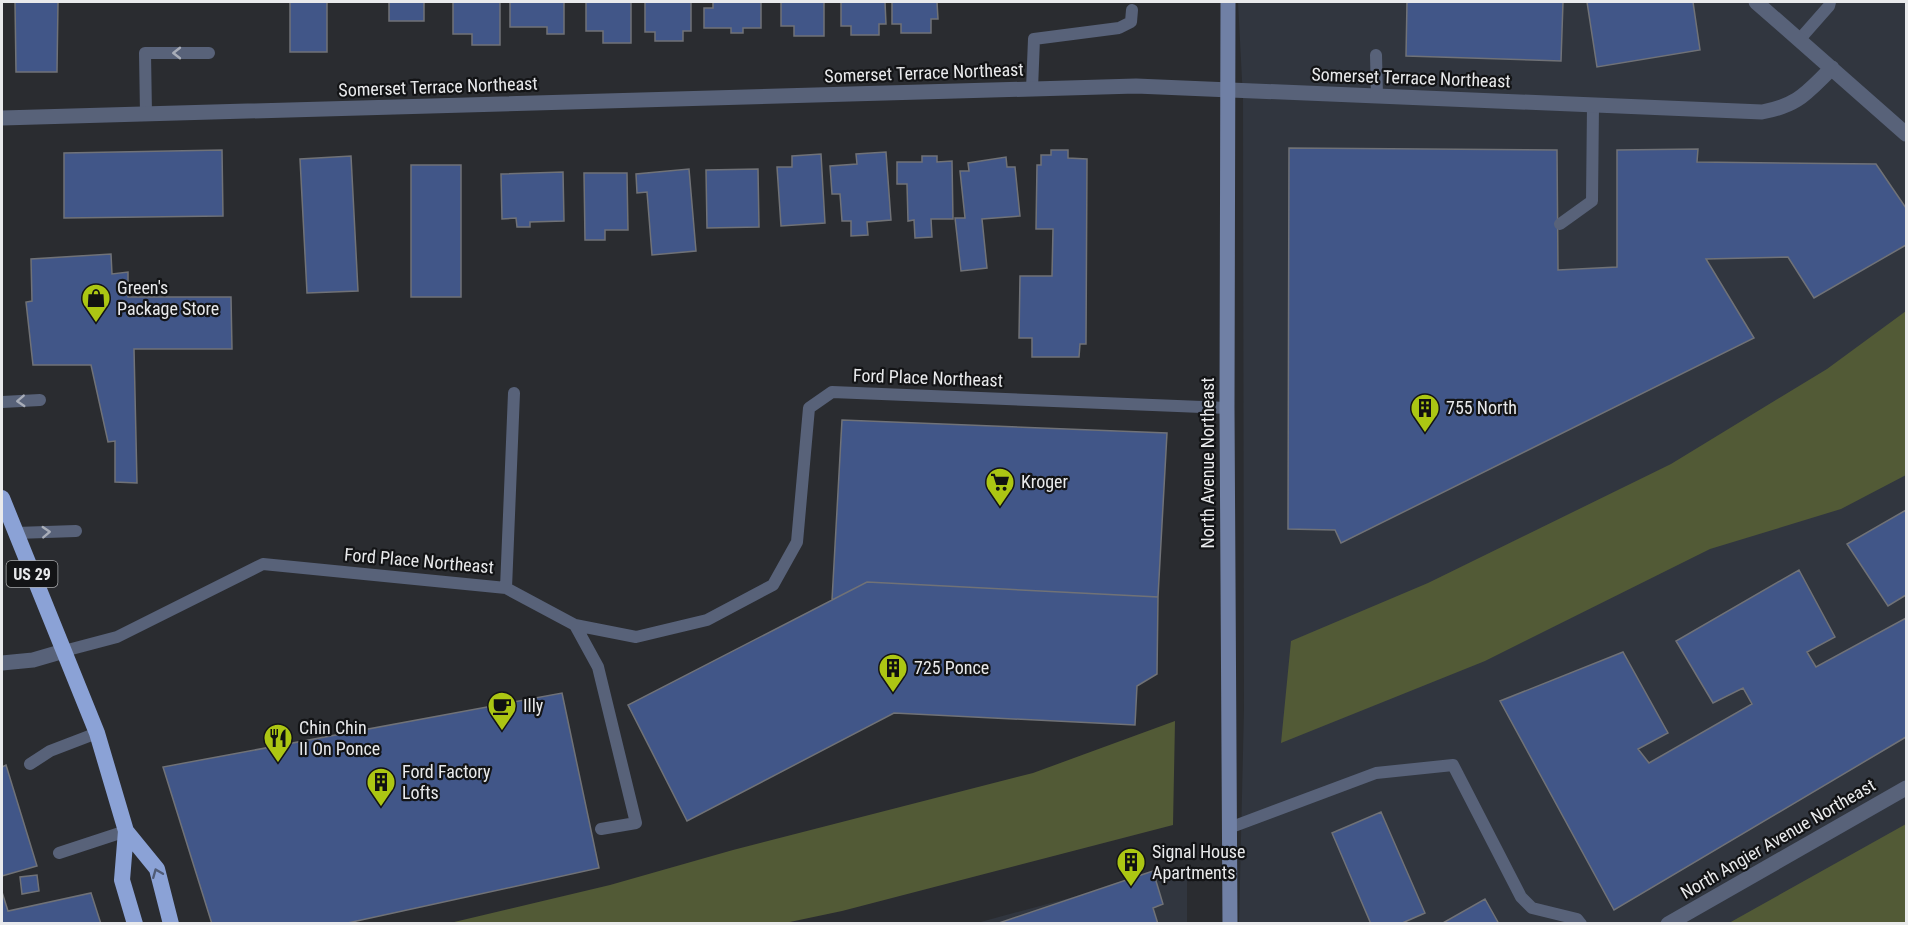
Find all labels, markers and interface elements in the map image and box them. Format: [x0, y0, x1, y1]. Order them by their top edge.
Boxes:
one-way arrow [173, 47, 182, 59]
street label: Somerset Terrace Northeast [824, 59, 1024, 86]
street label: Somerset Terrace Northeast [1311, 64, 1511, 91]
street label: Somerset Terrace Northeast [338, 73, 538, 100]
place label: Green's Package Store [117, 277, 219, 319]
shop icon: Green's Package Store [80, 282, 112, 324]
street label: Ford Place Northeast [853, 364, 1003, 391]
street label: North Avenue Northeast [1197, 378, 1218, 548]
building icon: 755 North [1409, 392, 1441, 434]
one-way arrow [16, 394, 25, 407]
place label: 755 North [1446, 397, 1517, 418]
supermarket icon: Kroger [984, 466, 1016, 508]
place label: Kroger [1021, 471, 1068, 492]
one-way arrow [42, 526, 51, 539]
street label: Ford Place Northeast [343, 543, 495, 578]
road number: US 29 [6, 561, 57, 587]
building icon: 725 Ponce [877, 652, 909, 694]
place label: 725 Ponce [914, 657, 989, 678]
cafe icon: Illy [486, 690, 518, 732]
place label: Illy [523, 695, 544, 716]
place label: Chin Chin II On Ponce [299, 717, 380, 759]
restaurant icon: Chin Chin II On Ponce [262, 722, 294, 764]
place label: Ford Factory Lofts [402, 761, 491, 803]
building icon: Ford Factory Lofts [365, 766, 397, 808]
street label: North Angier Avenue Northeast [1677, 774, 1879, 903]
place label: Signal House Apartments [1152, 841, 1246, 883]
building icon: Signal House Apartments [1115, 846, 1147, 888]
one-way arrow [152, 869, 164, 880]

